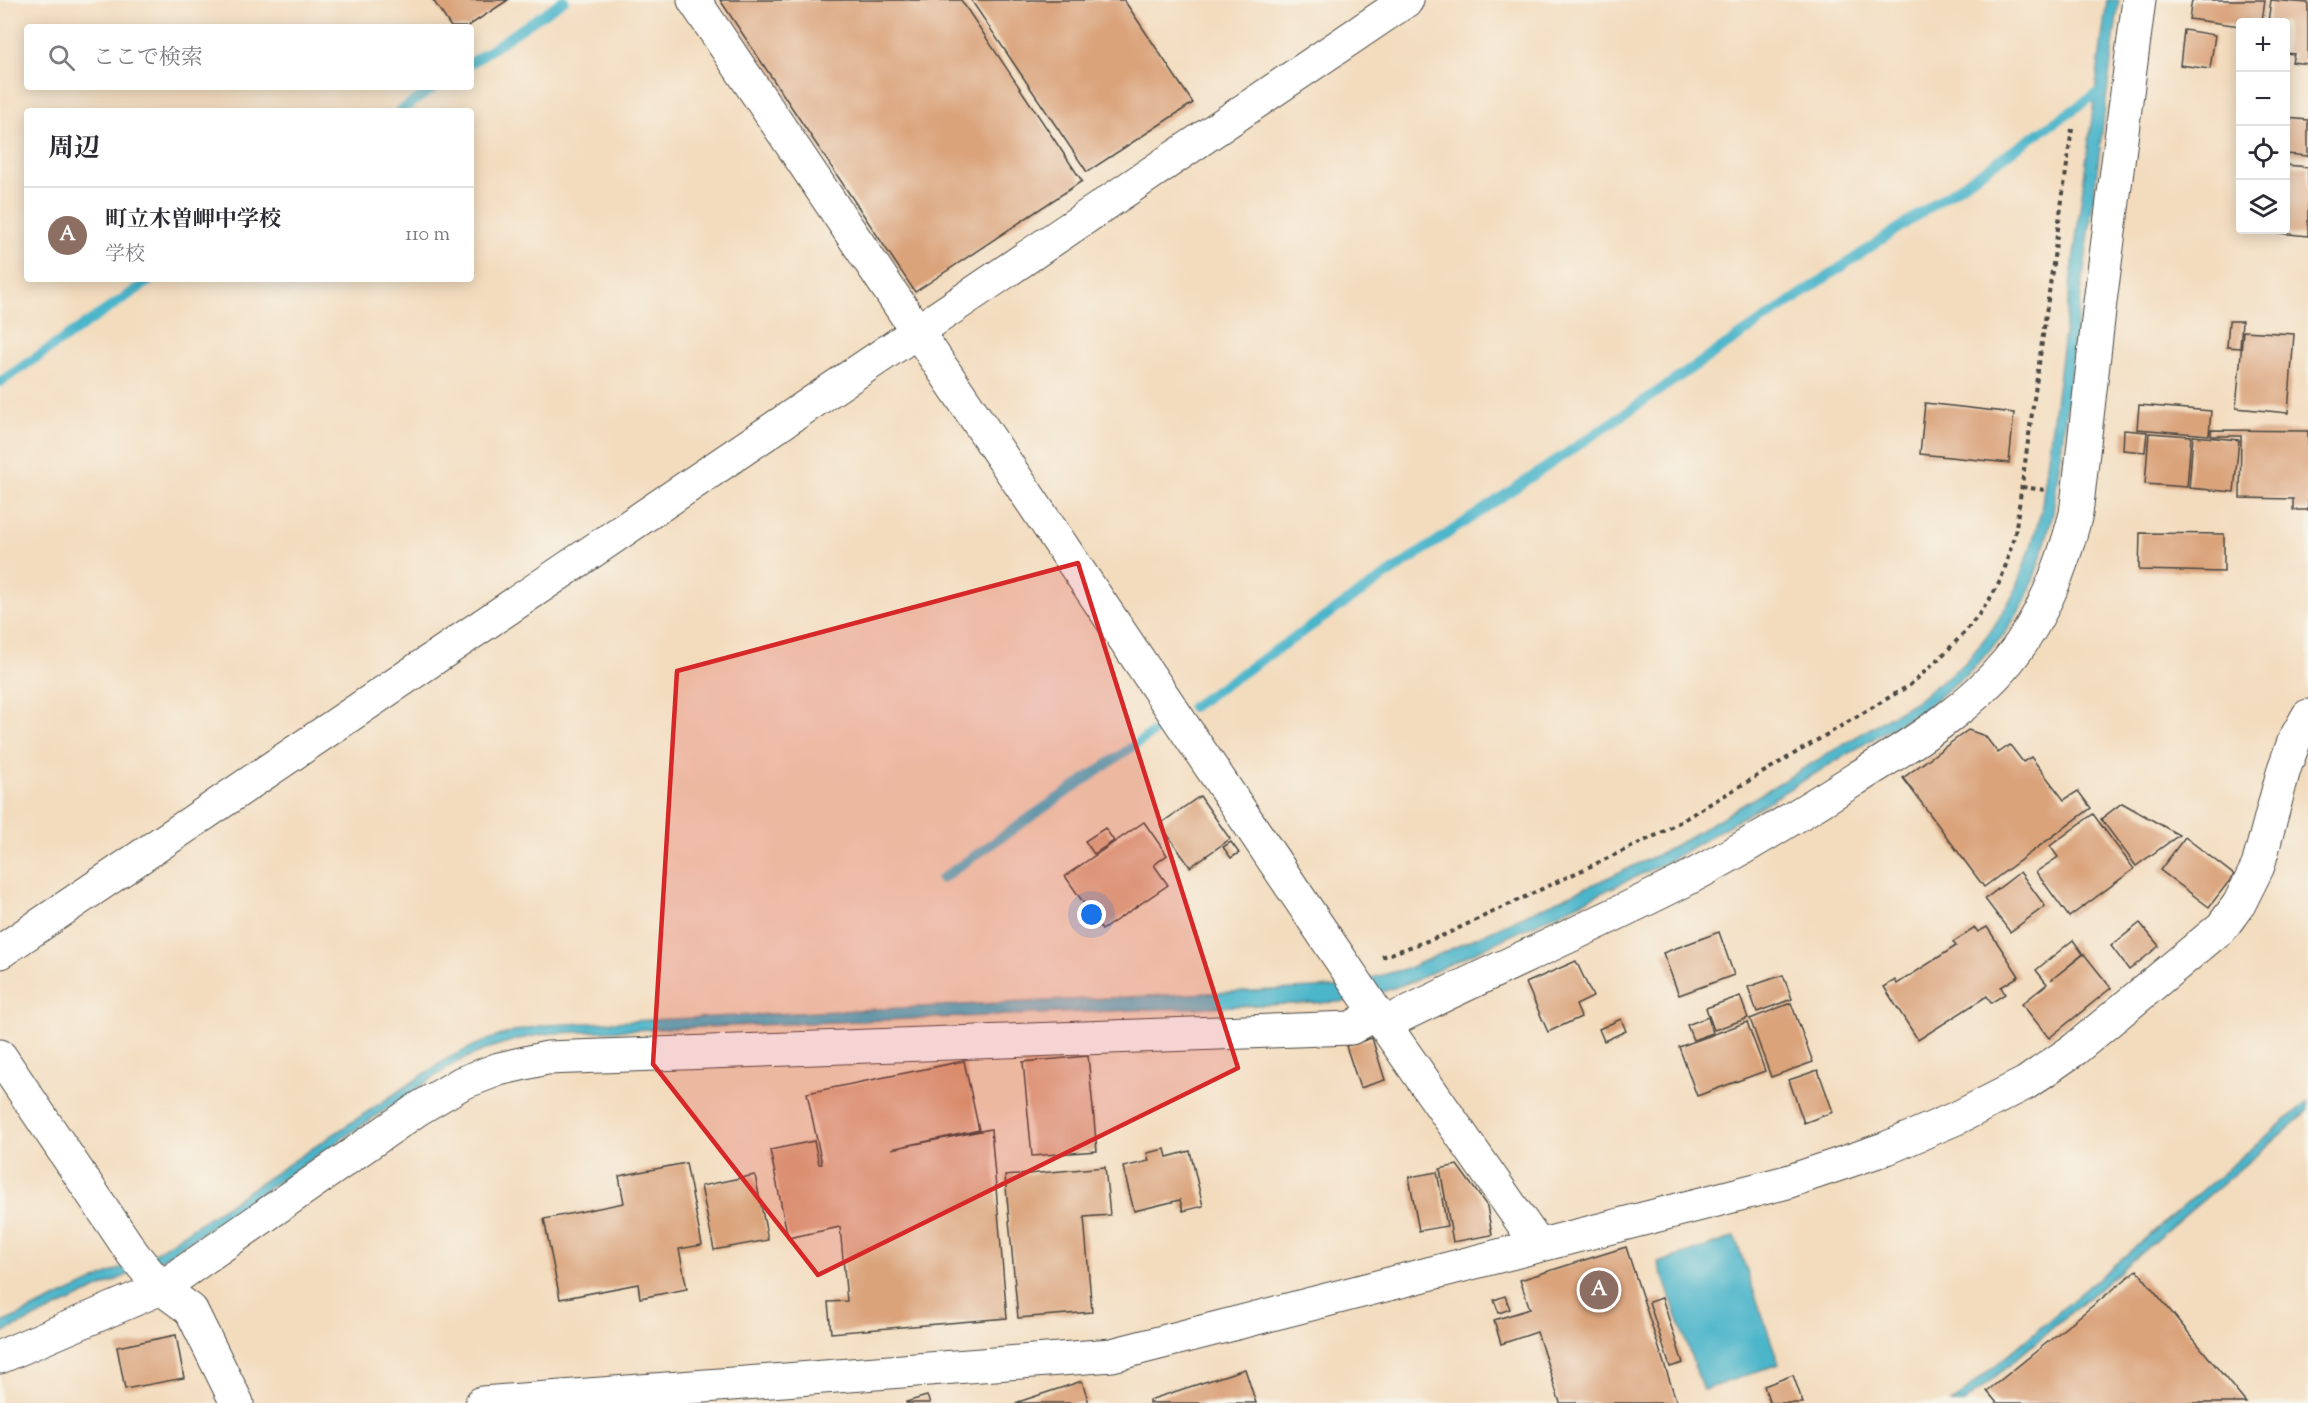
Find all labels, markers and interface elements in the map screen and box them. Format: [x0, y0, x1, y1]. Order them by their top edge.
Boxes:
map controls [2236, 18, 2290, 234]
button: + [2236, 18, 2290, 72]
search box [24, 24, 474, 90]
icon: search [45, 41, 78, 74]
text: ここで検索 [93, 43, 203, 75]
button: − [2236, 72, 2290, 126]
button: locate [2236, 126, 2290, 180]
text: 周辺 [48, 131, 100, 168]
button: layers [2236, 180, 2290, 234]
text: 町立木曽岬中学校 [105, 205, 281, 237]
text: A [59, 221, 76, 250]
text: 110 m [405, 221, 450, 250]
text: 学校 [105, 241, 145, 270]
your location [1077, 900, 1106, 929]
pin: A [1580, 1268, 1618, 1312]

